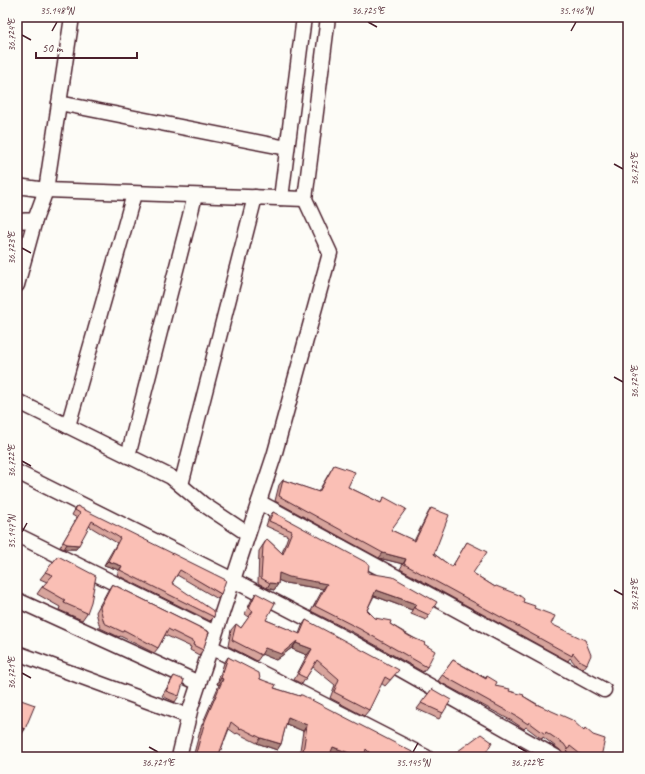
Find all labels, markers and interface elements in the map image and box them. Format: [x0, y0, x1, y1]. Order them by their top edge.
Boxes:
text: 35.148°N [40, 4, 76, 17]
text: 36.725°E [352, 4, 386, 17]
text: 35.146°N [559, 4, 595, 17]
text: 36.724°E [5, 17, 18, 51]
scale bar [36, 34, 137, 60]
text: 50 m [42, 40, 64, 56]
text: 36.725°E [628, 151, 641, 185]
text: 36.723°E [5, 230, 18, 264]
text: 36.724°E [628, 364, 641, 398]
text: 36.722°E [5, 443, 18, 477]
text: 35.147°N [5, 513, 18, 549]
text: 36.723°E [628, 577, 641, 611]
text: 36.721°E [5, 655, 18, 689]
text: 36.721°E [142, 756, 176, 769]
text: 35.145°N [396, 756, 432, 769]
text: 36.722°E [511, 756, 545, 769]

